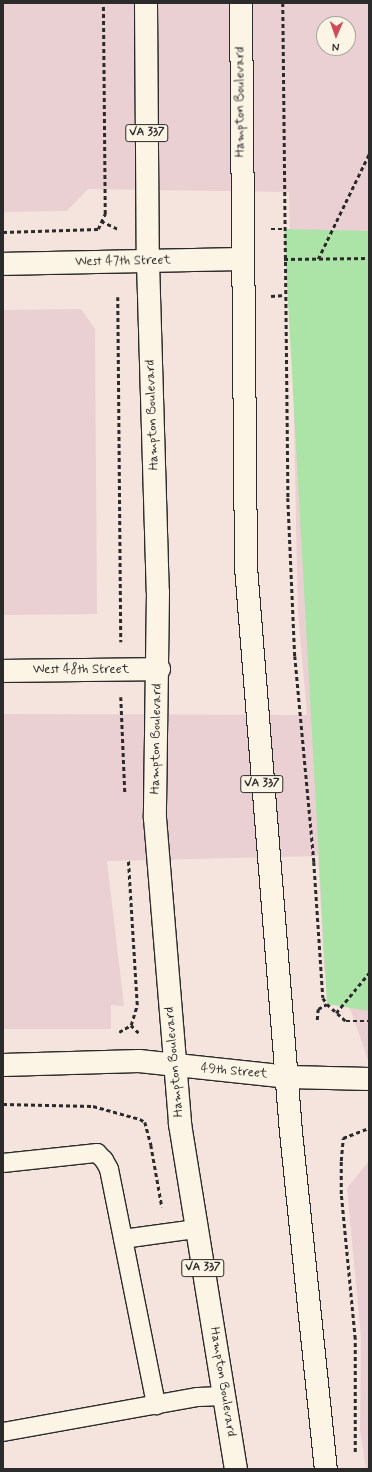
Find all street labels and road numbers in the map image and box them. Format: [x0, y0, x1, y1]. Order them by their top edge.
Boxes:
street label: Hampton Boulevard [233, 48, 249, 156]
road number: VA 337 [125, 123, 169, 143]
street label: West 47th Street [75, 253, 171, 271]
street label: Hampton Boulevard [143, 361, 163, 469]
street label: West 48th Street [33, 662, 129, 678]
street label: Hampton Boulevard [148, 685, 166, 793]
road number: VA 337 [240, 774, 284, 794]
street label: Hampton Boulevard [163, 1008, 187, 1116]
street label: 49th Street [200, 1061, 268, 1083]
road number: VA 337 [181, 1258, 225, 1278]
street label: Hampton Boulevard [206, 1328, 238, 1436]

